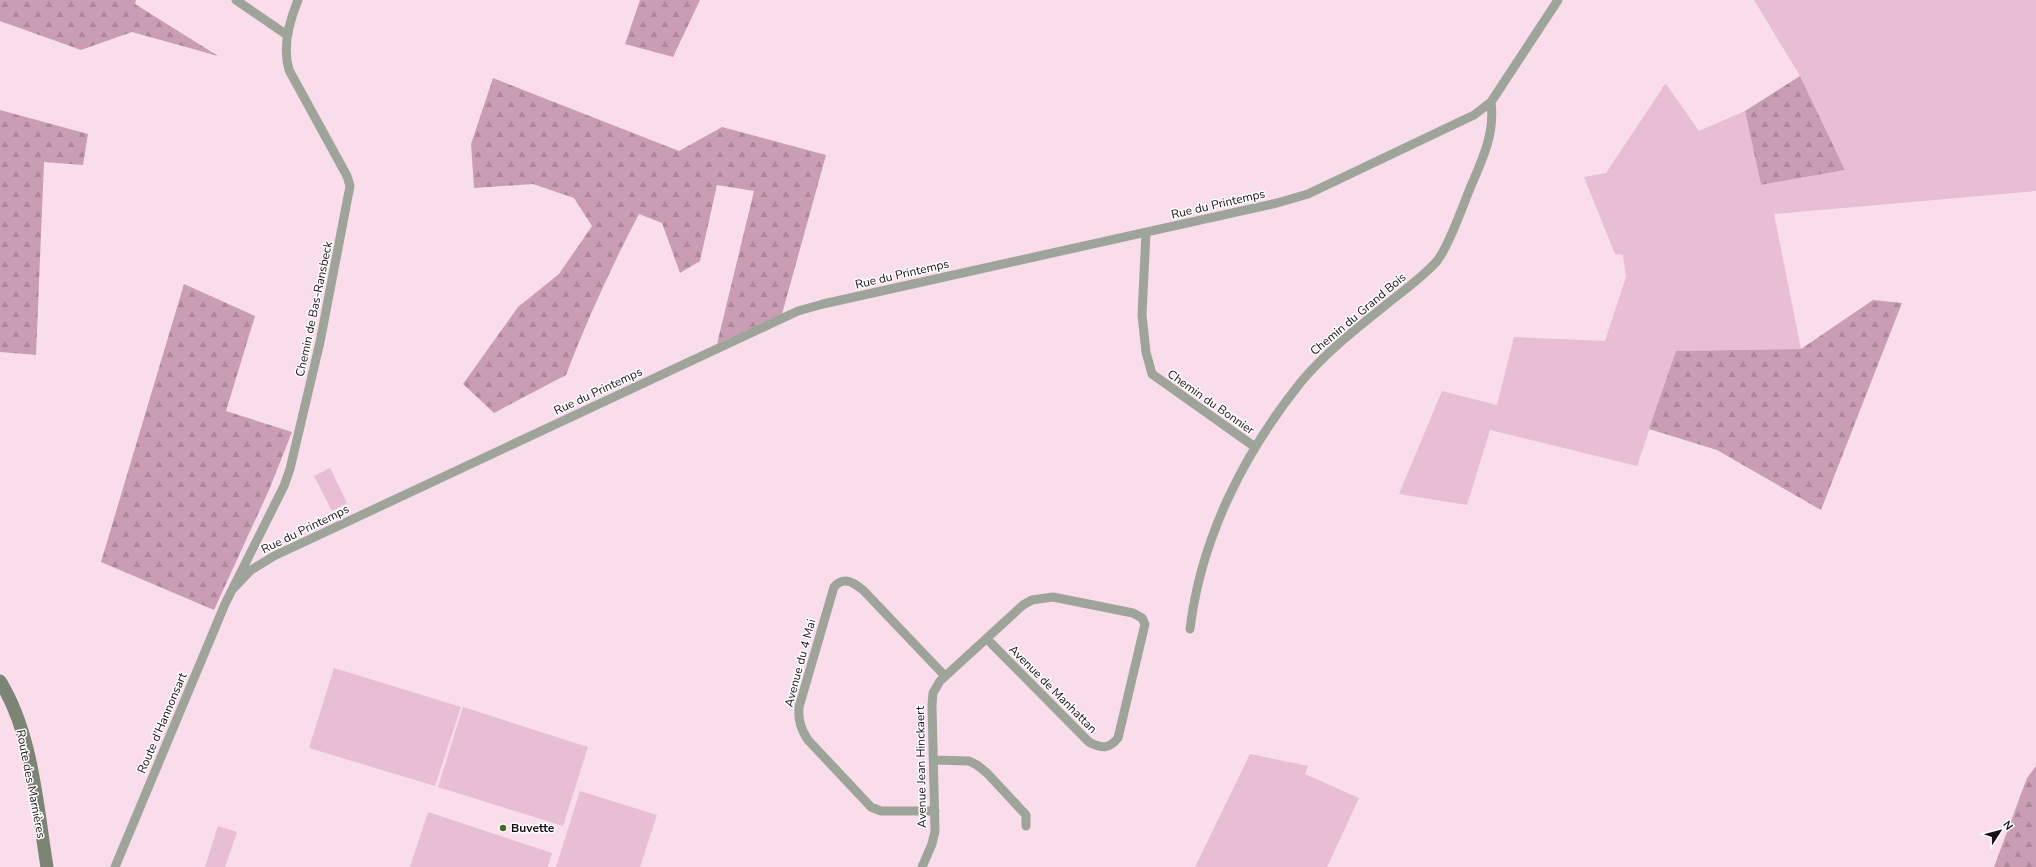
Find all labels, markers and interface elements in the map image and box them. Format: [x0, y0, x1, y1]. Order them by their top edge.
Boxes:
street label: Rue du Printemps [1169, 185, 1267, 223]
street label: Chemin de Bas-Ransbeck [292, 239, 336, 378]
street label: Rue du Printemps [853, 255, 951, 293]
street label: Chemin du Grand Bois [1307, 269, 1410, 359]
street label: Rue du Printemps [551, 363, 645, 419]
street label: Chemin du Bonnier [1164, 366, 1258, 438]
street label: Rue du Printemps [258, 501, 352, 557]
street label: Avenue du 4 Mai [781, 617, 819, 709]
street label: Avenue de Manhattan [1005, 641, 1101, 737]
street label: Route d'Hannonsart [134, 669, 191, 776]
street label: Avenue Jean Hinckaert [912, 705, 930, 828]
street label: Route des Marnières [13, 728, 49, 840]
north arrow [1980, 811, 2020, 851]
text: N [1999, 818, 2016, 833]
place label: Buvette [511, 820, 555, 836]
marker: Buvette [498, 823, 508, 833]

